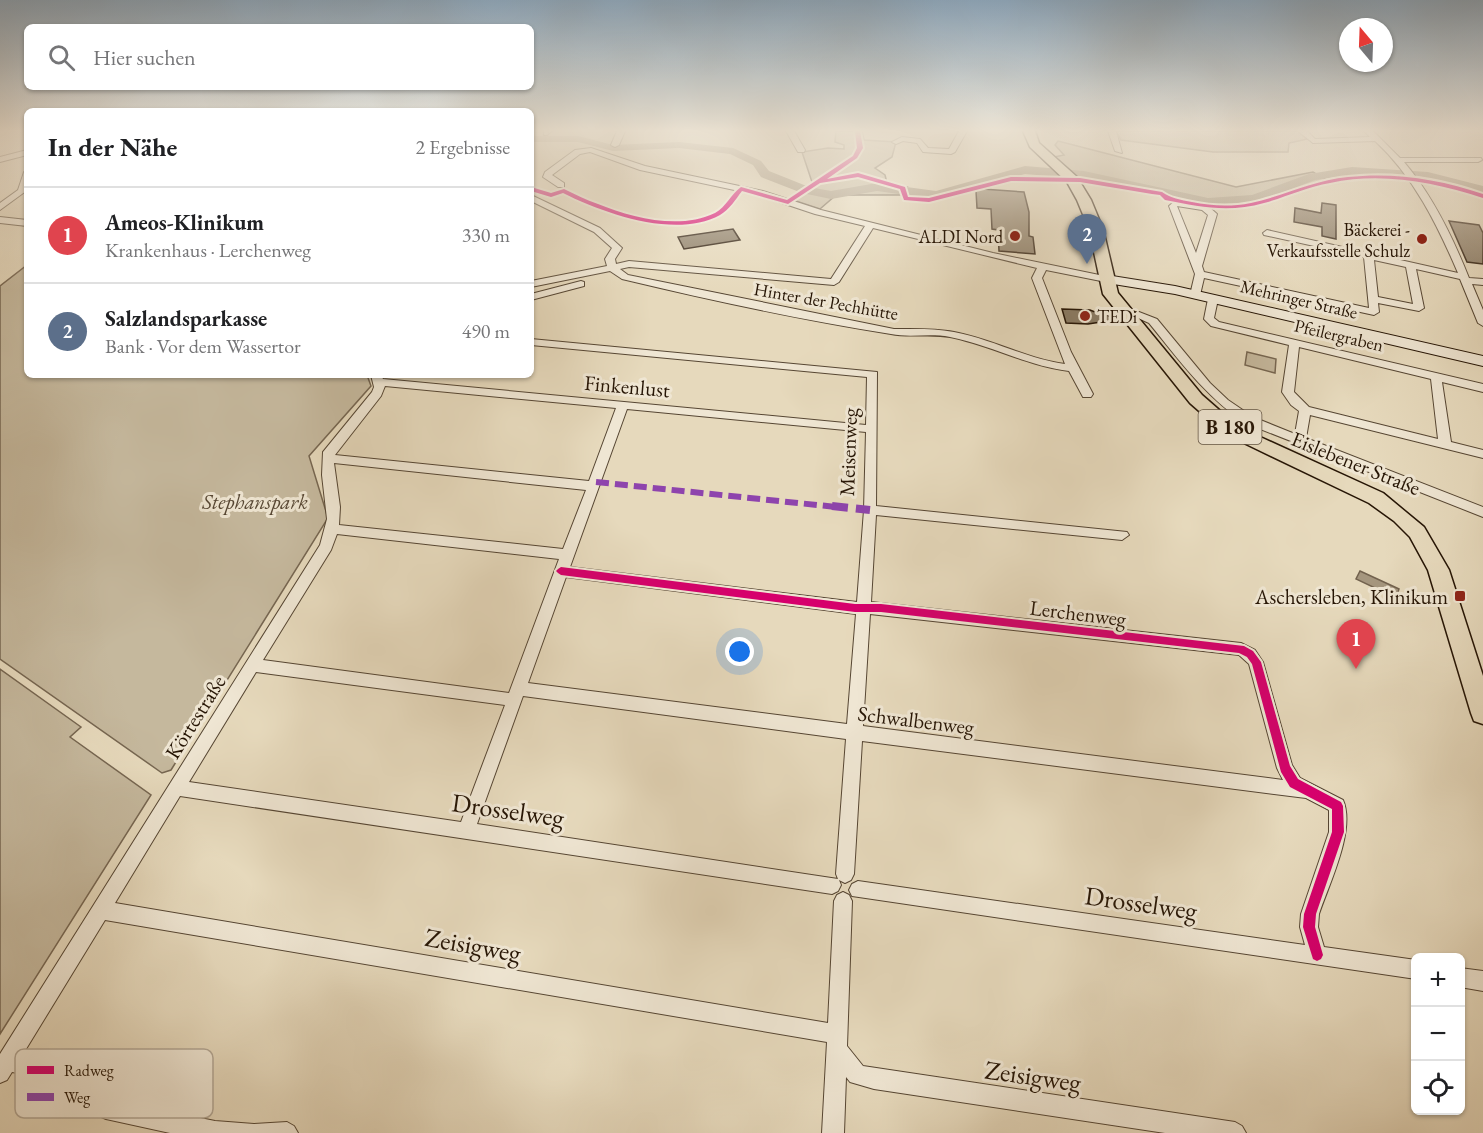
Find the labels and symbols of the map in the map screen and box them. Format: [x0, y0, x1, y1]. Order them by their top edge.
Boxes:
north arrow [1339, 18, 1393, 72]
pin: 2 [1068, 214, 1106, 264]
place label: Bäckerei - Verkaufsstelle Schulz [1267, 218, 1410, 262]
place label: ALDI Nord [917, 225, 1004, 248]
marker: ALDI Nord [1008, 229, 1022, 243]
marker: Bäckerei - Verkaufsstelle Schulz [1415, 232, 1429, 246]
street label: Mehringer Straße [1238, 274, 1360, 324]
street label: Hinter der Pechhütte [752, 277, 900, 325]
place label: TEDi [1097, 305, 1138, 328]
marker: TEDi [1078, 309, 1092, 323]
street label: Pfeilergraben [1292, 314, 1386, 357]
street label: Finkenlust [583, 369, 671, 403]
street label: Meisenweg [833, 406, 863, 497]
road number: B 180 [1198, 410, 1262, 444]
street label: Eislebener Straße [1287, 425, 1425, 501]
park label: Stephanspark [201, 488, 308, 515]
place label: Aschersleben, Klinikum [1254, 583, 1448, 610]
marker: Aschersleben, Klinikum [1453, 589, 1467, 603]
street label: Lerchenweg [1028, 594, 1129, 632]
pin: 1 [1336, 620, 1376, 669]
your location [725, 637, 754, 666]
street label: Körtestraße [159, 670, 231, 764]
street label: Schwalbenweg [856, 699, 976, 741]
street label: Drosselweg [450, 785, 567, 835]
street label: Drosselweg [1083, 878, 1200, 928]
street label: Zeisigweg [422, 920, 524, 970]
legend [15, 1049, 213, 1118]
street label: Zeisigweg [983, 1052, 1084, 1100]
text: Radweg [64, 1060, 115, 1081]
text: Weg [64, 1087, 91, 1108]

